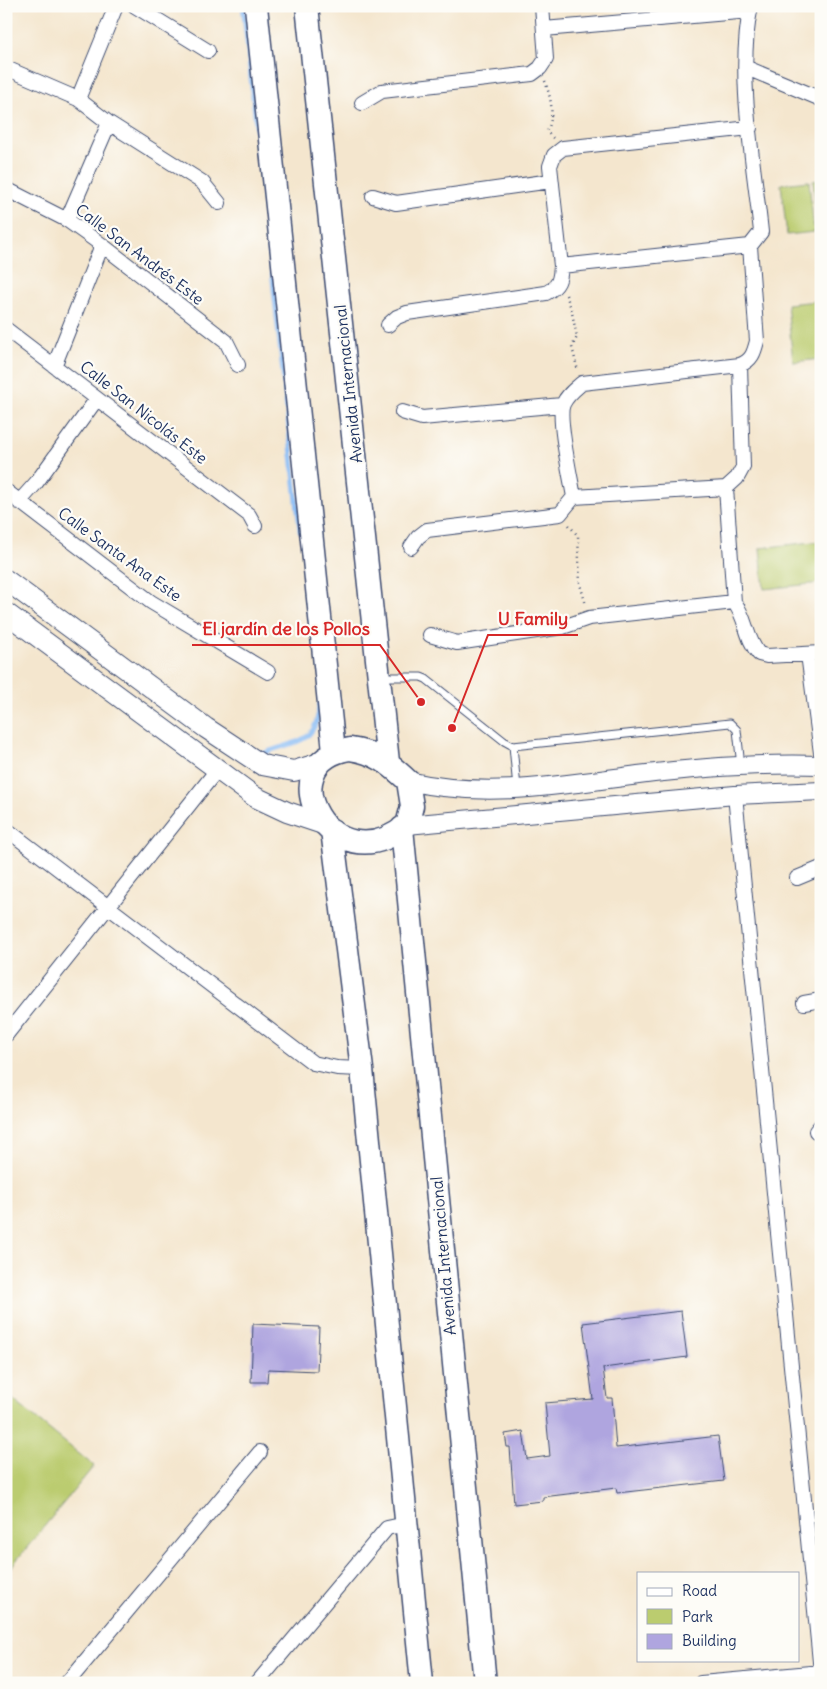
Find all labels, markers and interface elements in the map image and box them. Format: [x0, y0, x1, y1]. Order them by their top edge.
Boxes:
street label: Calle San Andrés Este [72, 199, 208, 309]
street label: Avenida Internacional [330, 304, 366, 464]
street label: Calle San Nicolás Este [76, 356, 212, 468]
street label: Calle Santa Ana Este [54, 503, 186, 605]
callout: U Family [488, 602, 578, 635]
text: U Family [498, 607, 568, 630]
callout: El jardín de los Pollos [192, 612, 380, 645]
text: El jardín de los Pollos [202, 617, 370, 640]
street label: Avenida Internacional [426, 1176, 460, 1336]
legend [637, 1572, 800, 1662]
text: Road [682, 1581, 717, 1600]
text: Park [682, 1607, 713, 1626]
text: Building [682, 1631, 737, 1650]

